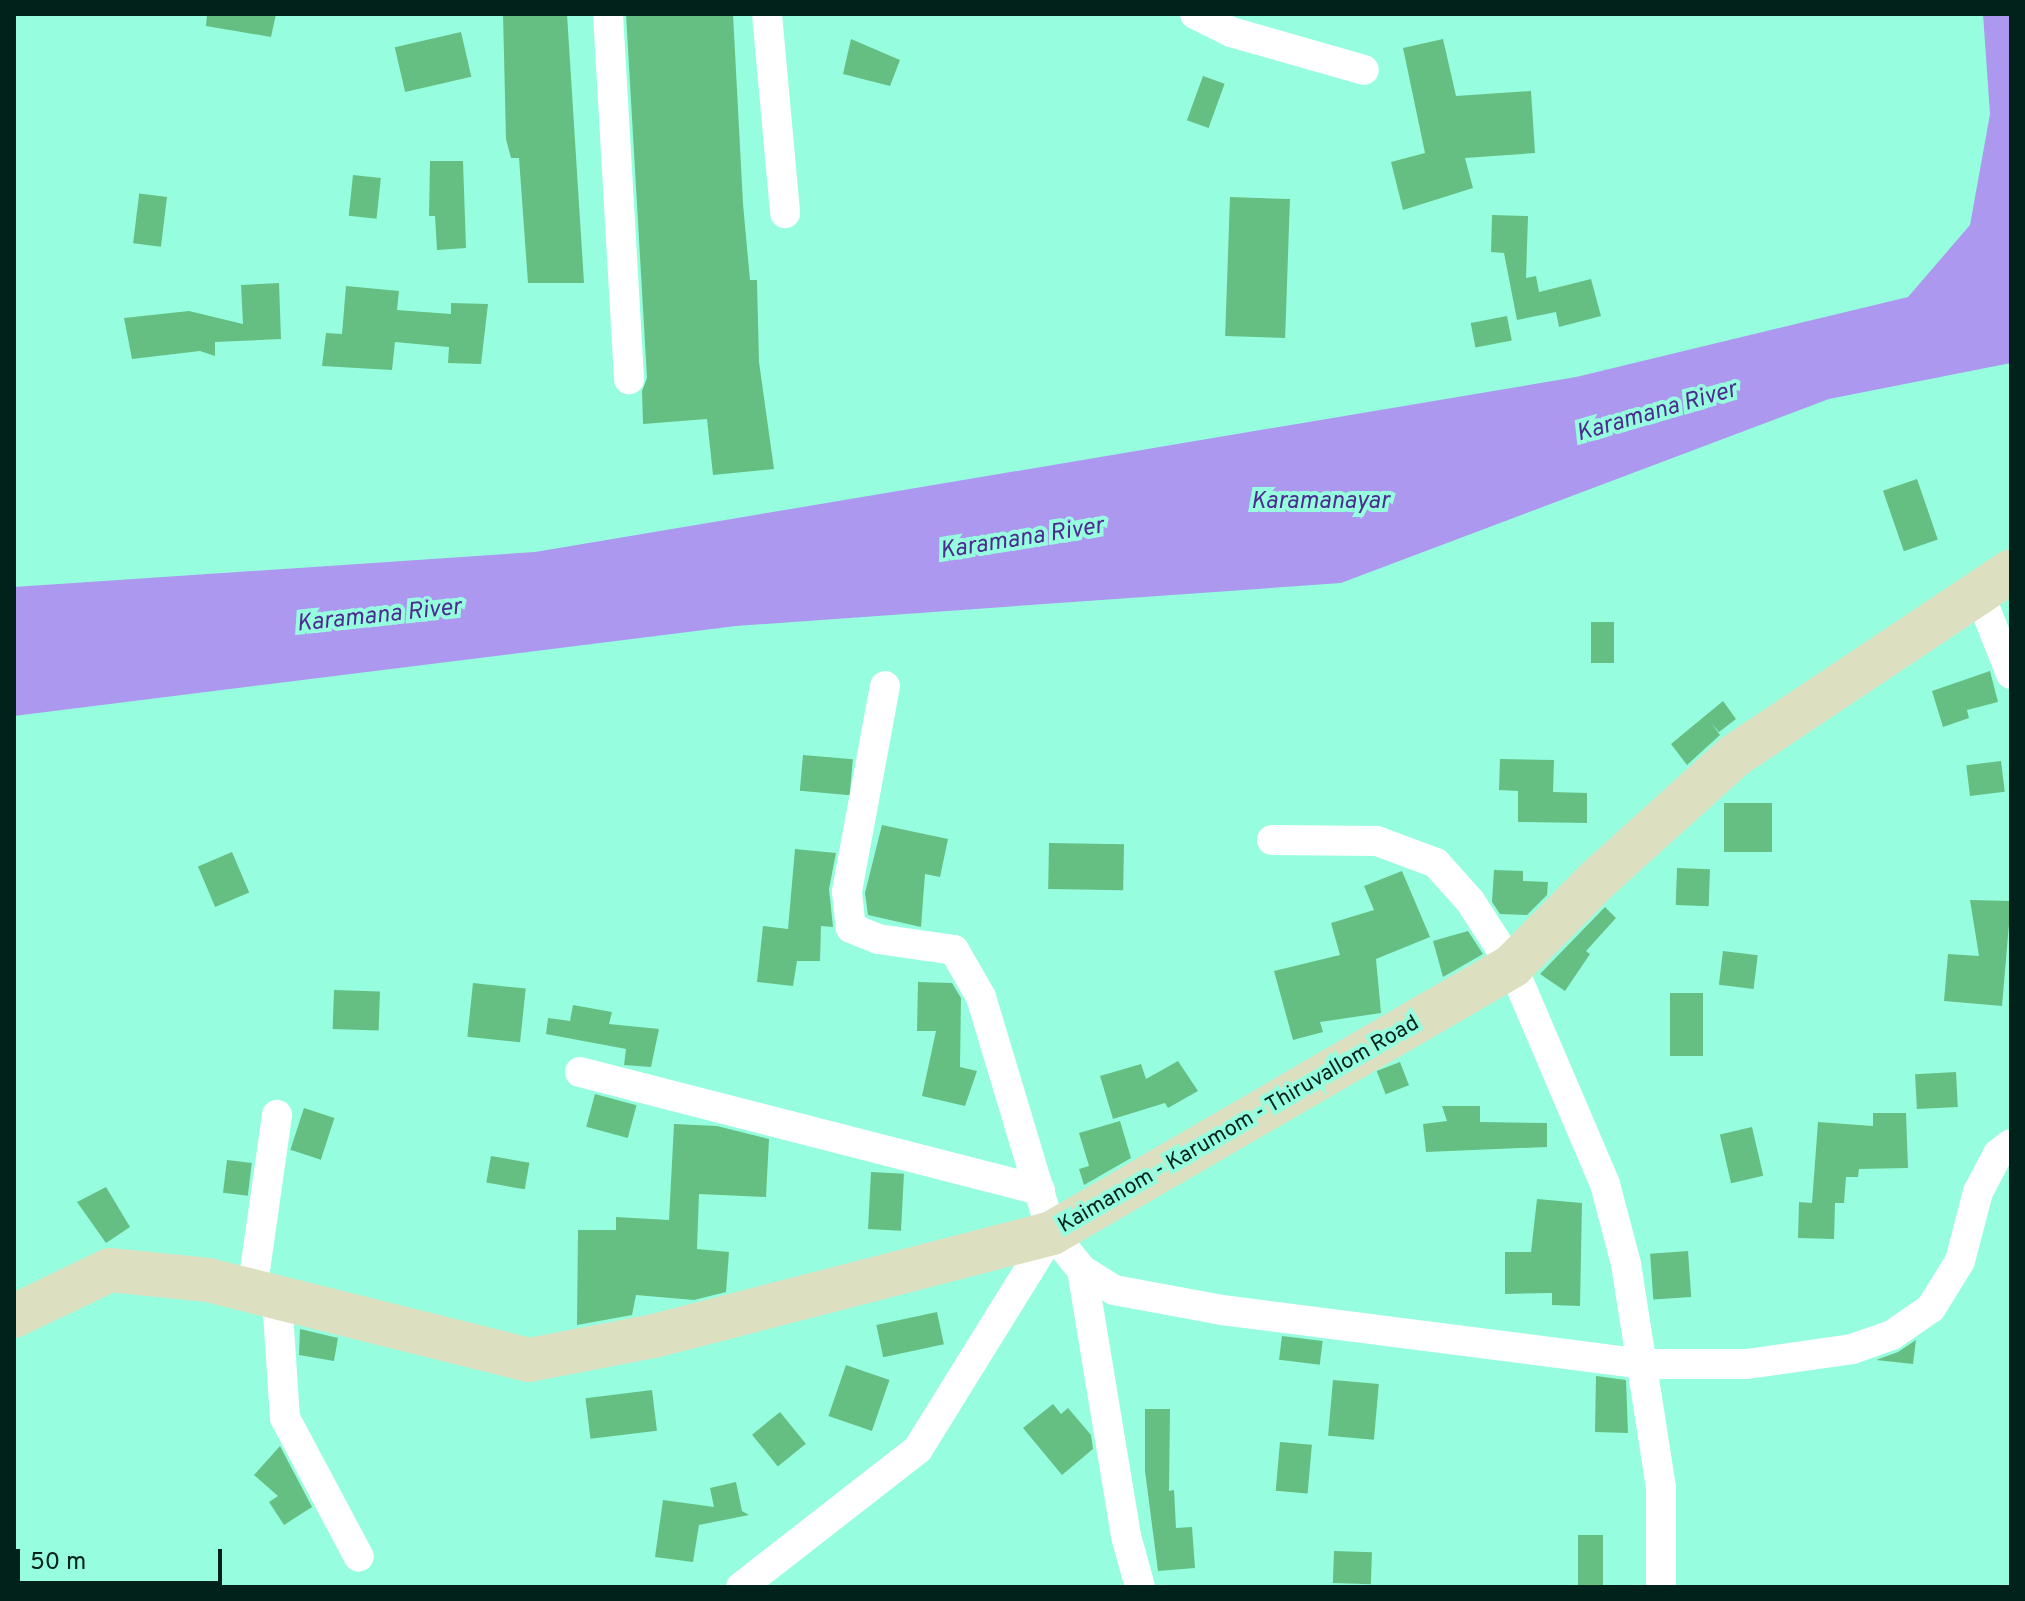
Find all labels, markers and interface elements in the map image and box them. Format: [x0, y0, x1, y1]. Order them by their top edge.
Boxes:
water label: Karamana River [1573, 376, 1741, 450]
water label: Karamanayar [1251, 489, 1389, 517]
water label: Karamana River [938, 513, 1106, 567]
water label: Karamana River [295, 594, 463, 640]
street label: Kaimanom - Karumom - Thiruvallom Road [1054, 1010, 1424, 1240]
scale bar [20, 1533, 226, 1583]
text: 50 m [30, 1548, 86, 1578]

